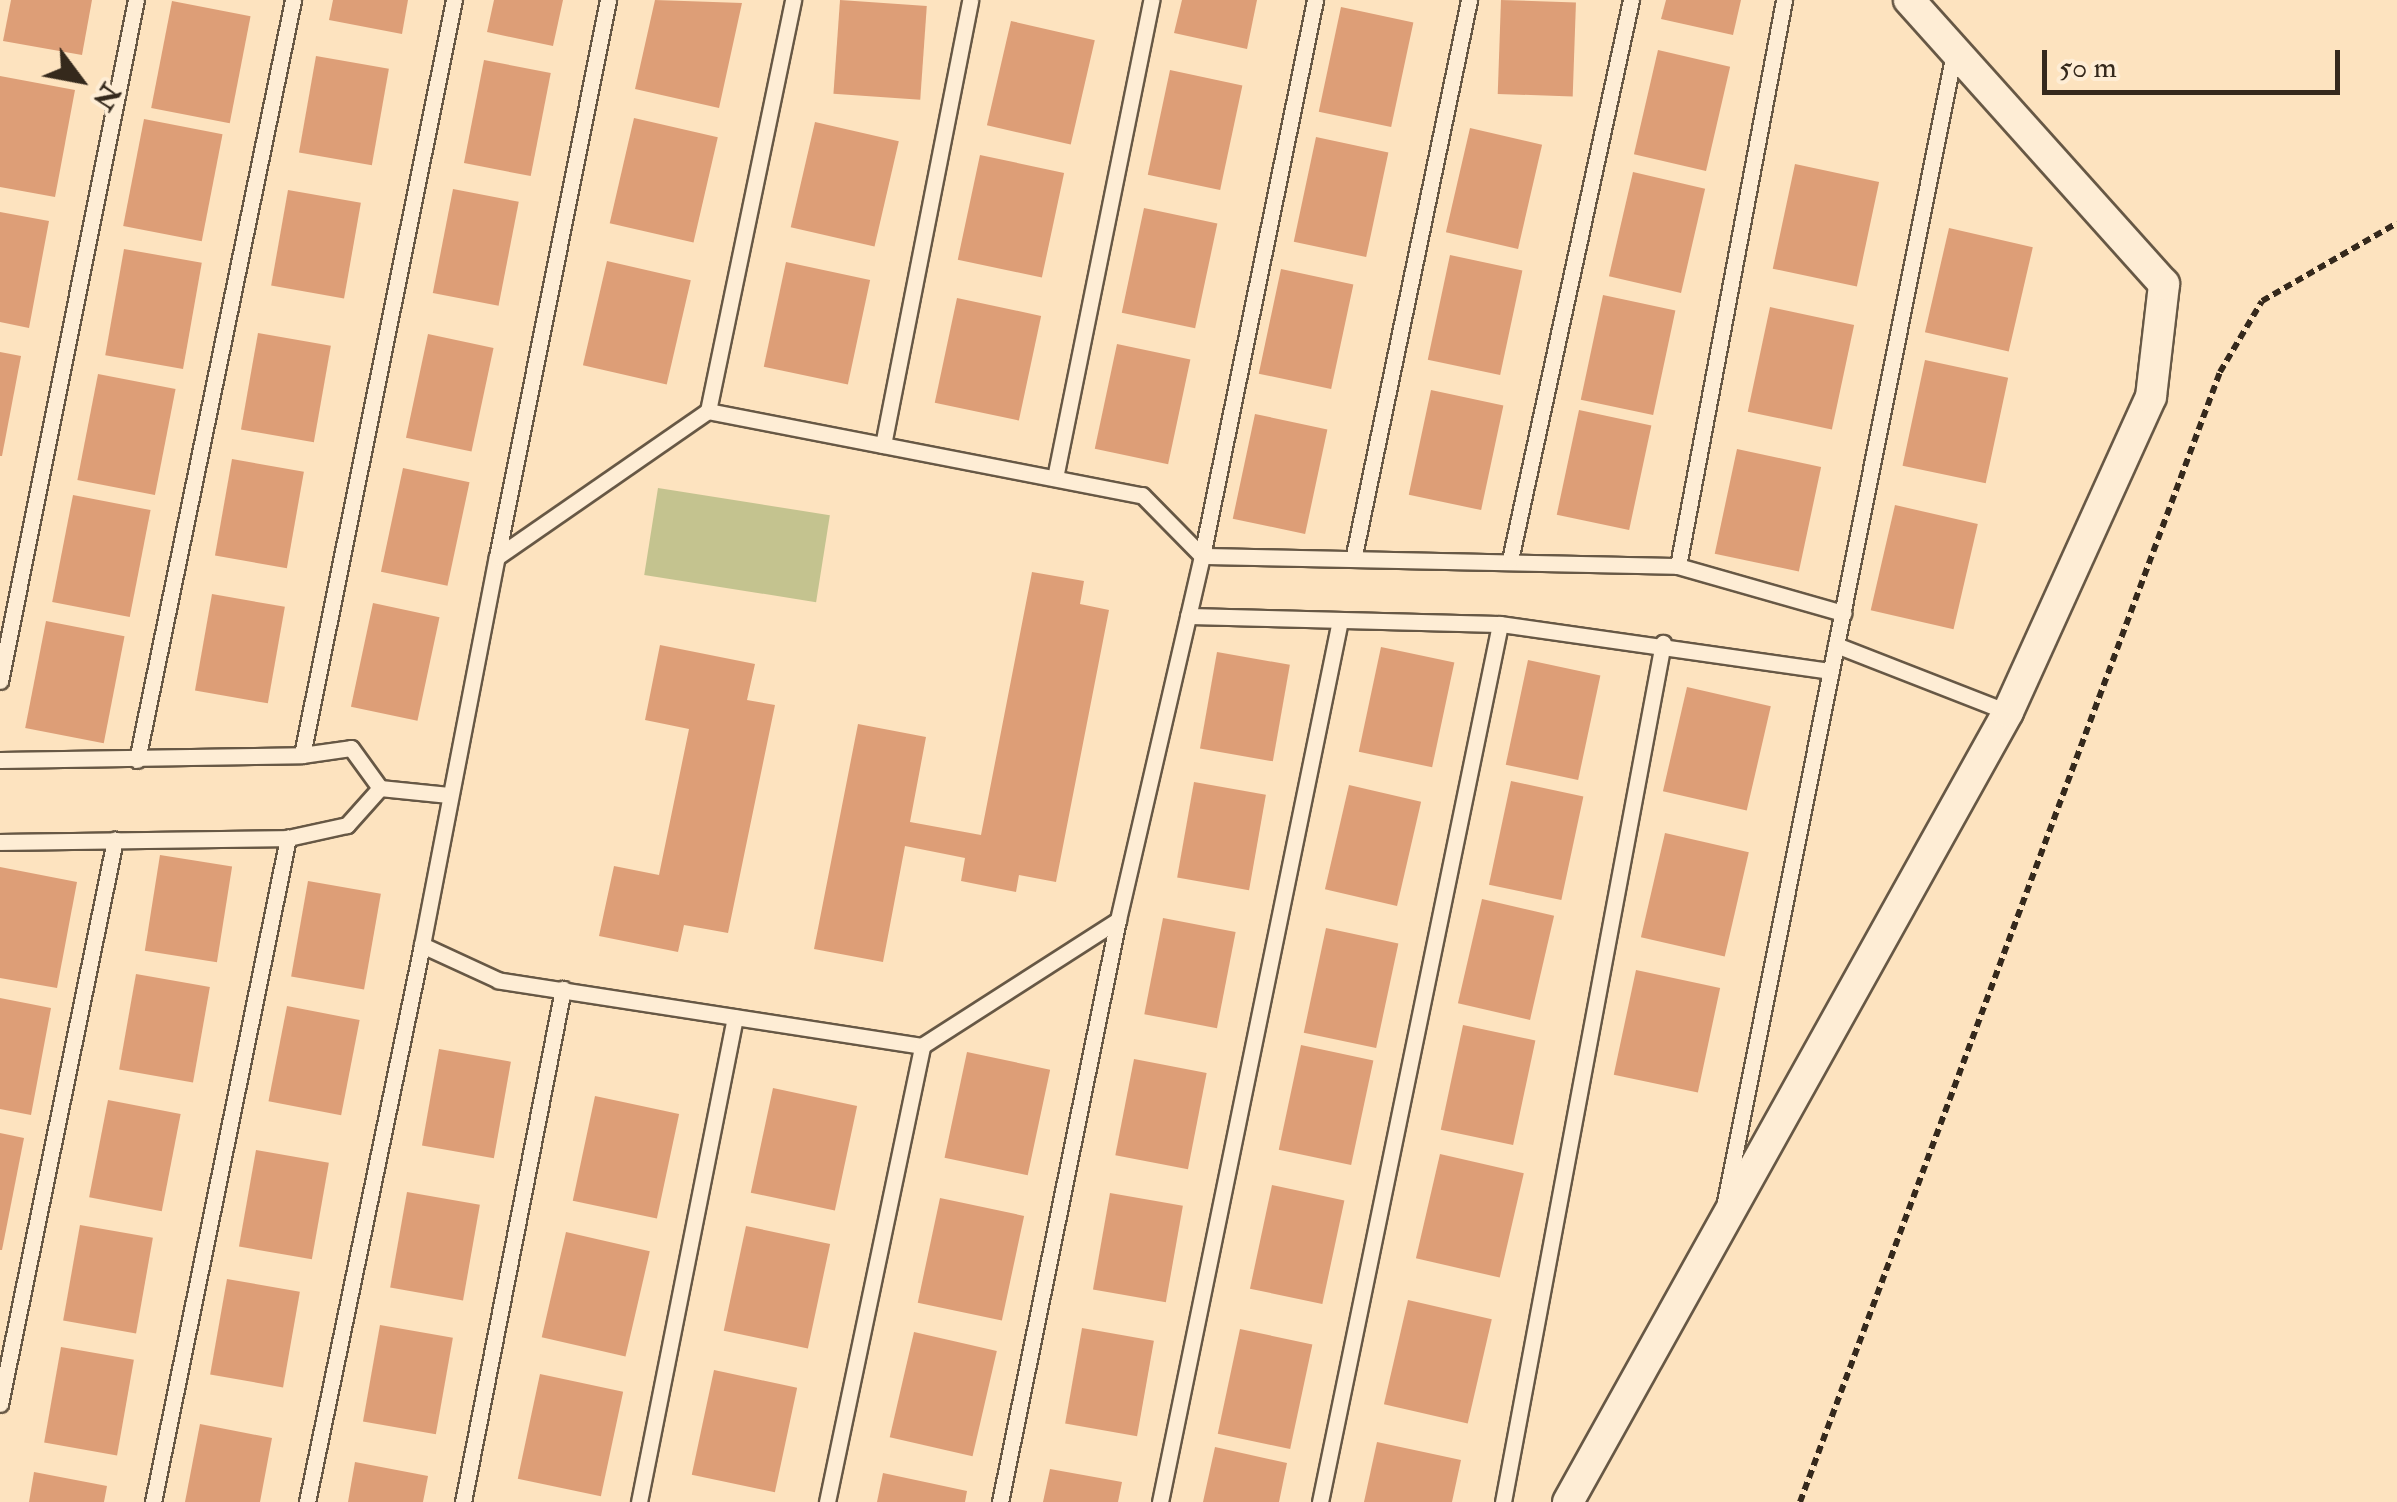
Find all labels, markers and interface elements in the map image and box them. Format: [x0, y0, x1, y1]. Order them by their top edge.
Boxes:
north arrow [30, 30, 130, 130]
scale bar [2047, 30, 2344, 92]
text: 50 m [2059, 49, 2117, 86]
text: N [84, 76, 127, 116]

